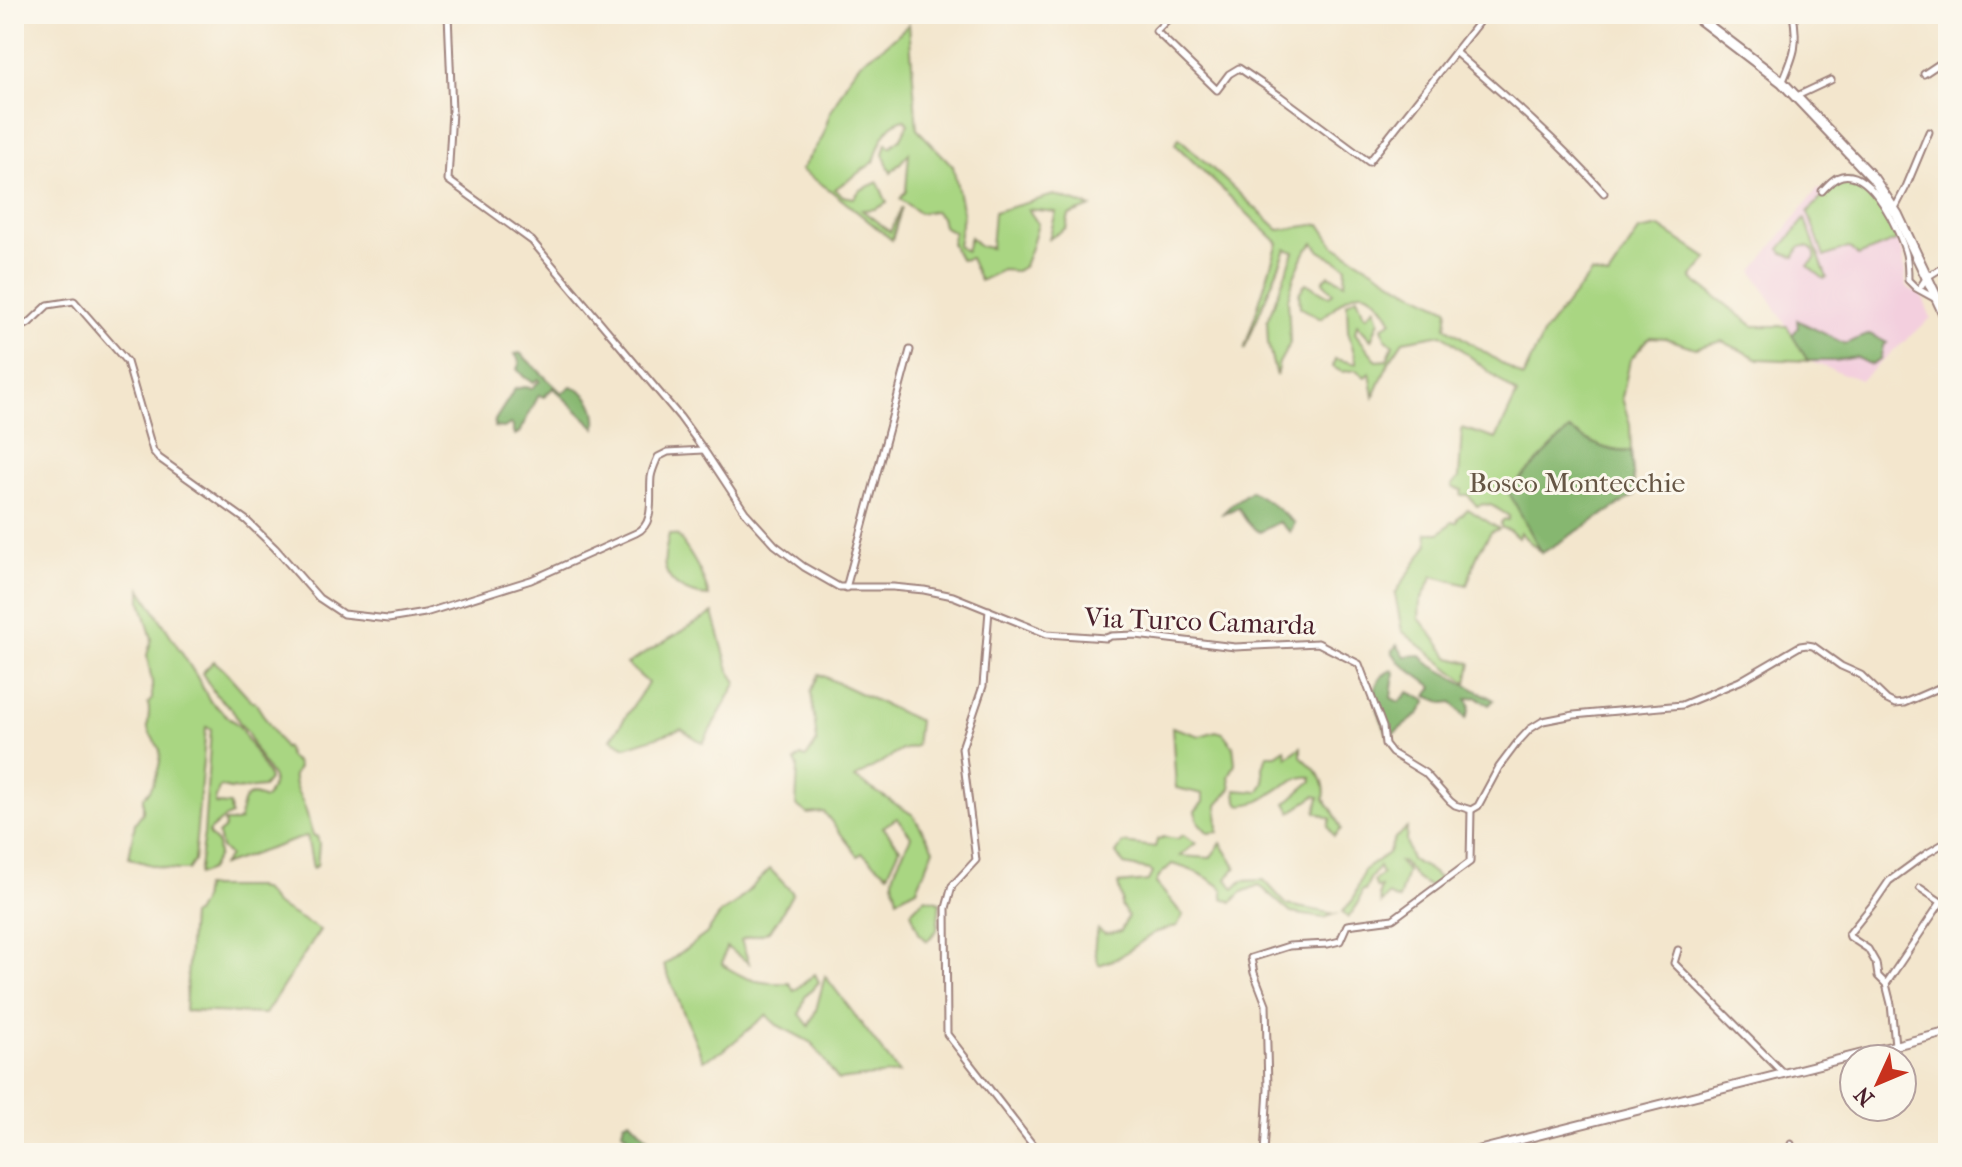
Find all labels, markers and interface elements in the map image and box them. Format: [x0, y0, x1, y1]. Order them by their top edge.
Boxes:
park label: Bosco Montecchie [1469, 466, 1685, 499]
street label: Via Turco Camarda [1083, 600, 1317, 642]
north arrow [1838, 1043, 1918, 1123]
text: N [1849, 1081, 1879, 1111]

